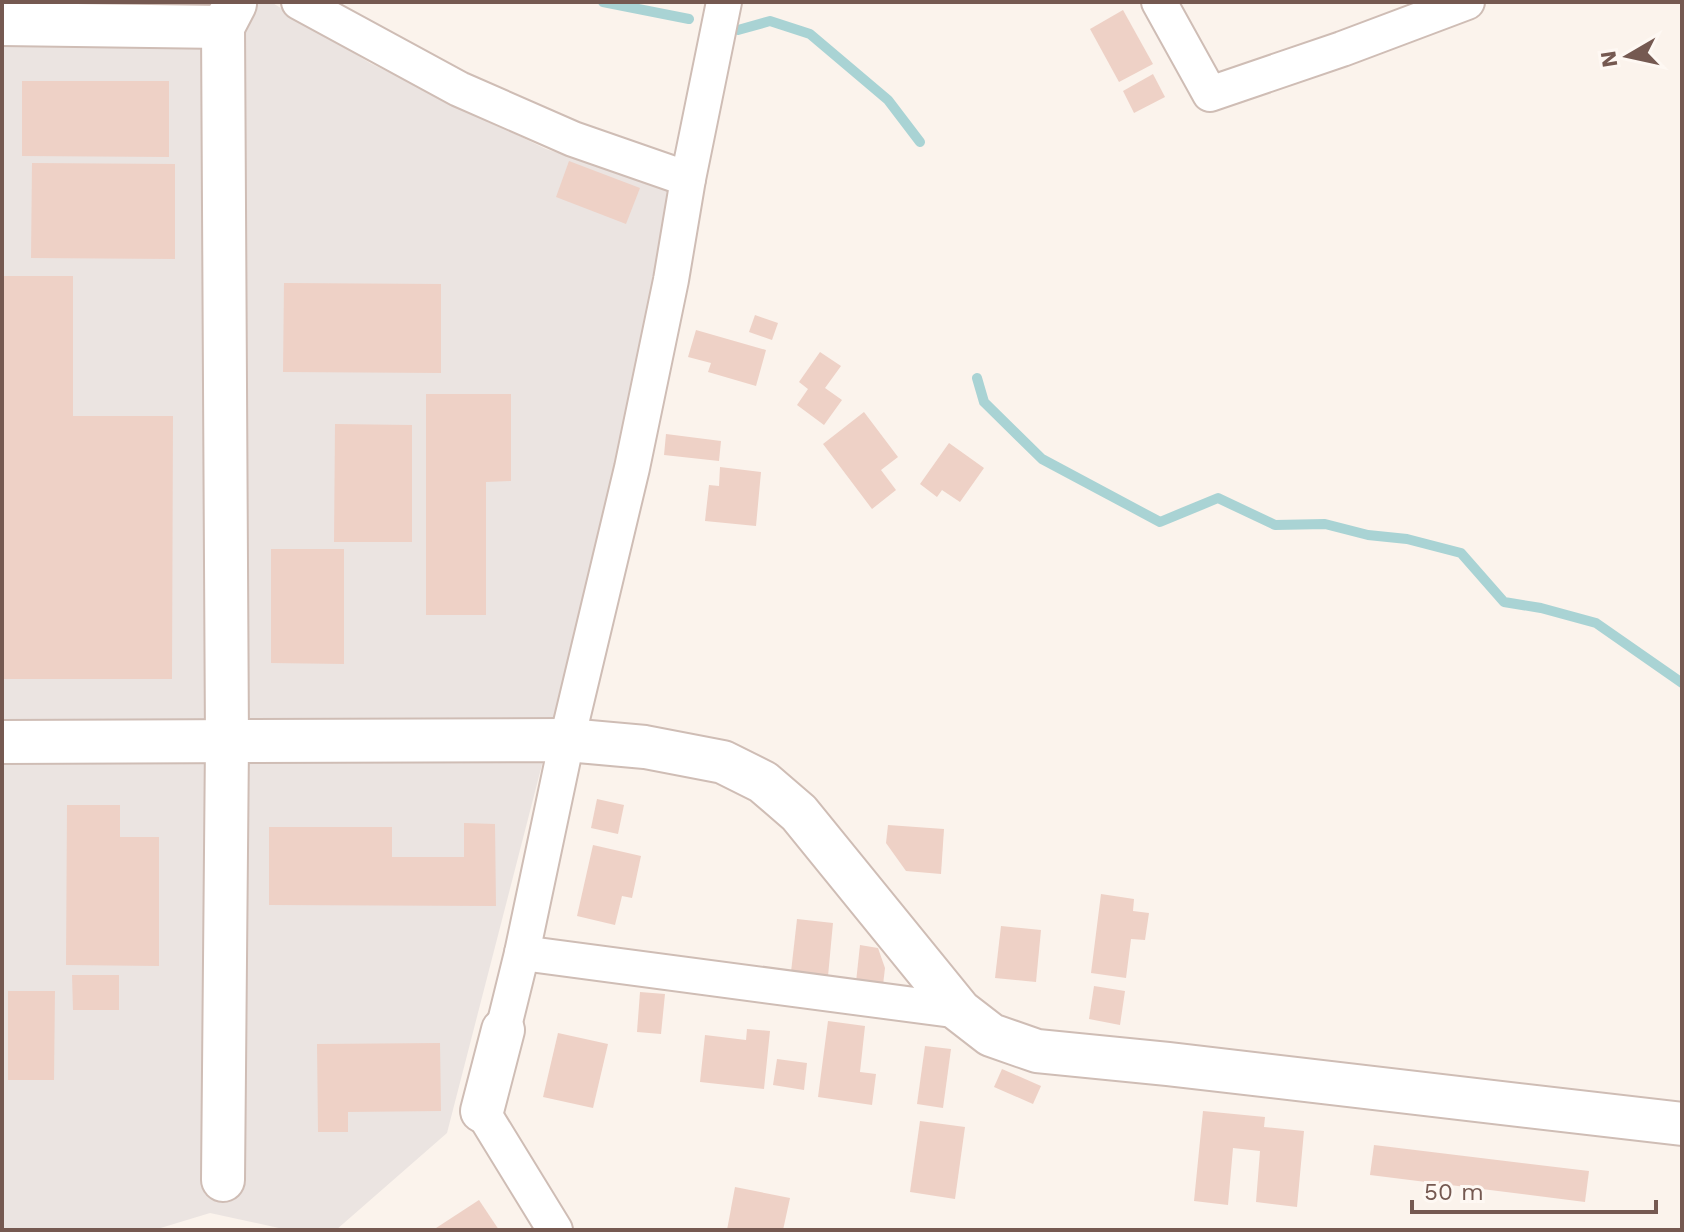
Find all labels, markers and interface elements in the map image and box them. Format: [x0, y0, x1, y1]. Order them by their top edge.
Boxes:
north arrow [1588, 16, 1668, 96]
text: N [1595, 49, 1622, 69]
scale bar [1412, 1164, 1656, 1214]
text: 50 m [1424, 1178, 1484, 1206]

